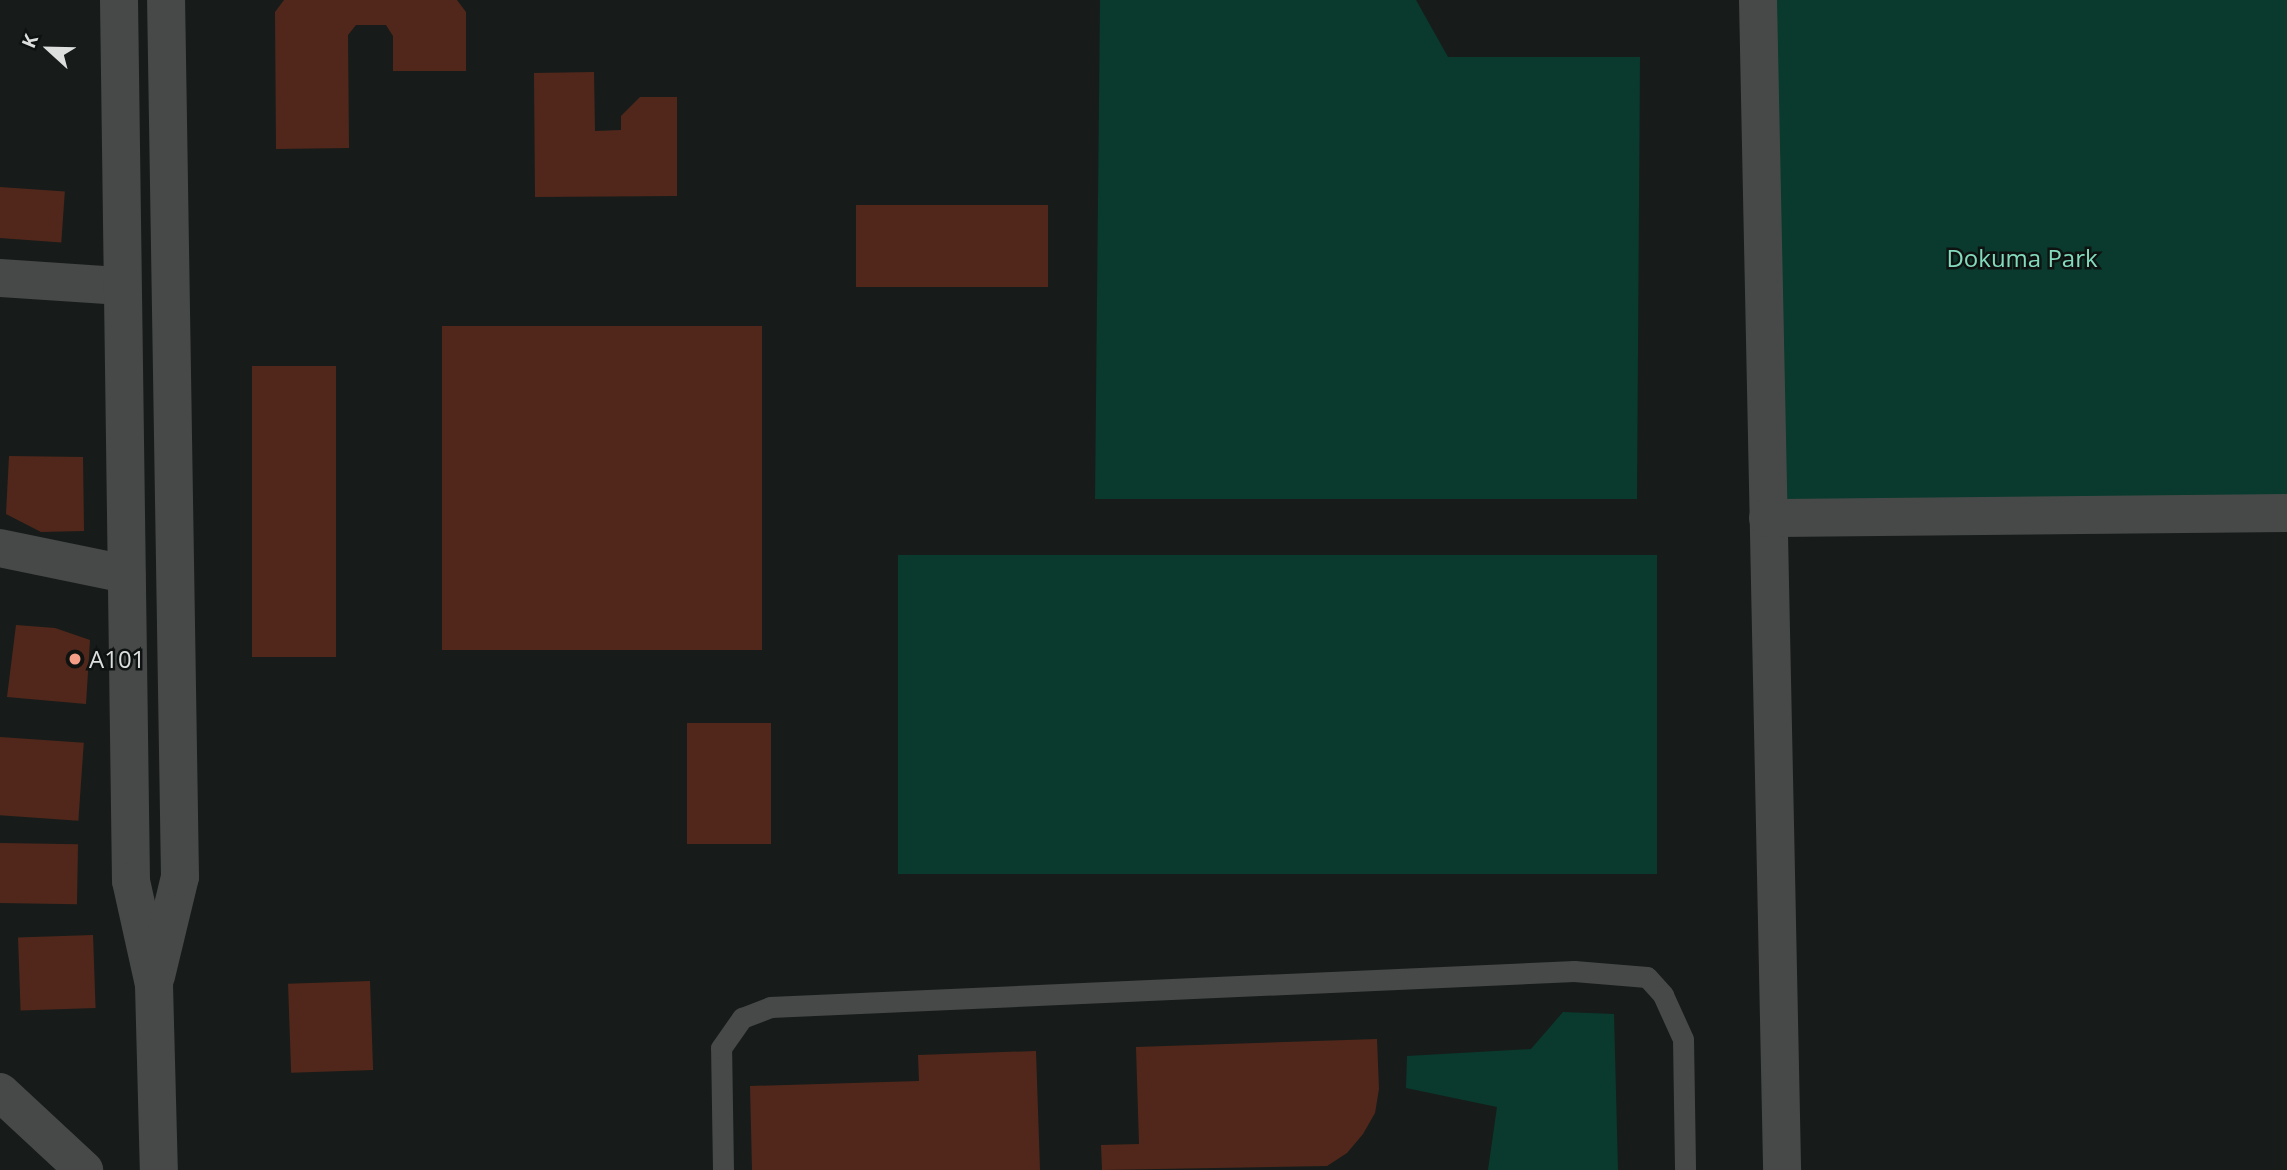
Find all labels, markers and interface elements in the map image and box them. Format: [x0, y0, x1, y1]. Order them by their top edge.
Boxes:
north arrow [14, 14, 84, 84]
text: K [15, 30, 44, 52]
park label: Dokuma Park [1946, 244, 2098, 272]
place label: A101 [89, 645, 145, 673]
marker: A101 [67, 651, 83, 667]

